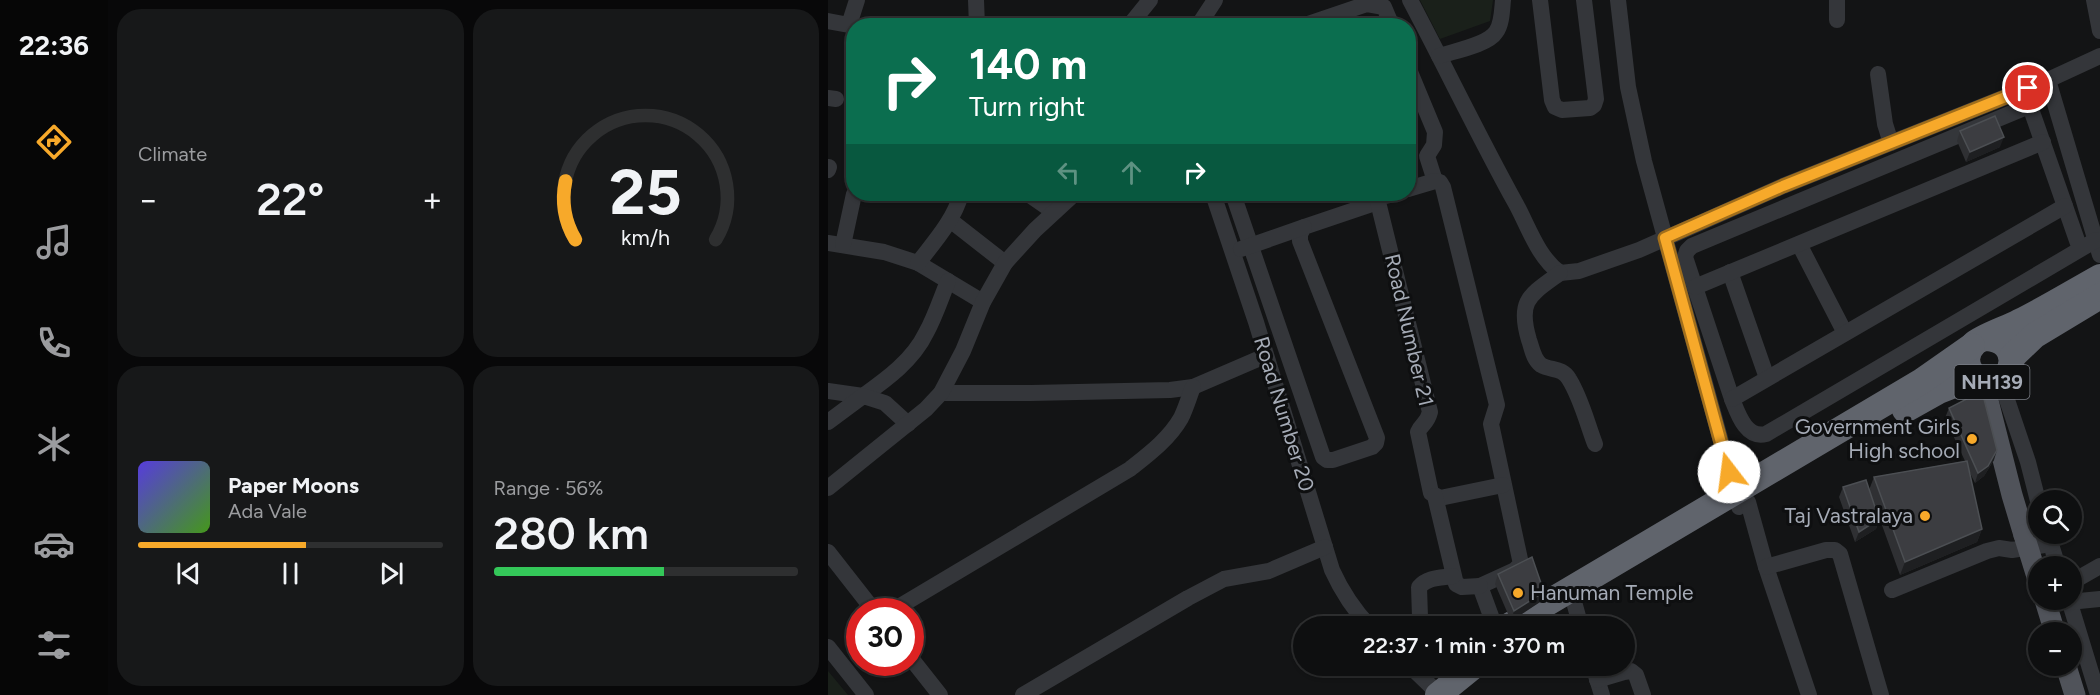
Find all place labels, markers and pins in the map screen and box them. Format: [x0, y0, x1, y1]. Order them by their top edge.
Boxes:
pin [2002, 62, 2053, 113]
place label: Government Girls High school [1795, 414, 1960, 463]
marker: Government Girls High school [1965, 432, 1979, 446]
place label: Taj Vastralaya [1785, 503, 1913, 528]
marker: Taj Vastralaya [1918, 509, 1932, 523]
place label: Hanuman Temple [1530, 580, 1694, 605]
marker: Hanuman Temple [1511, 586, 1525, 600]

